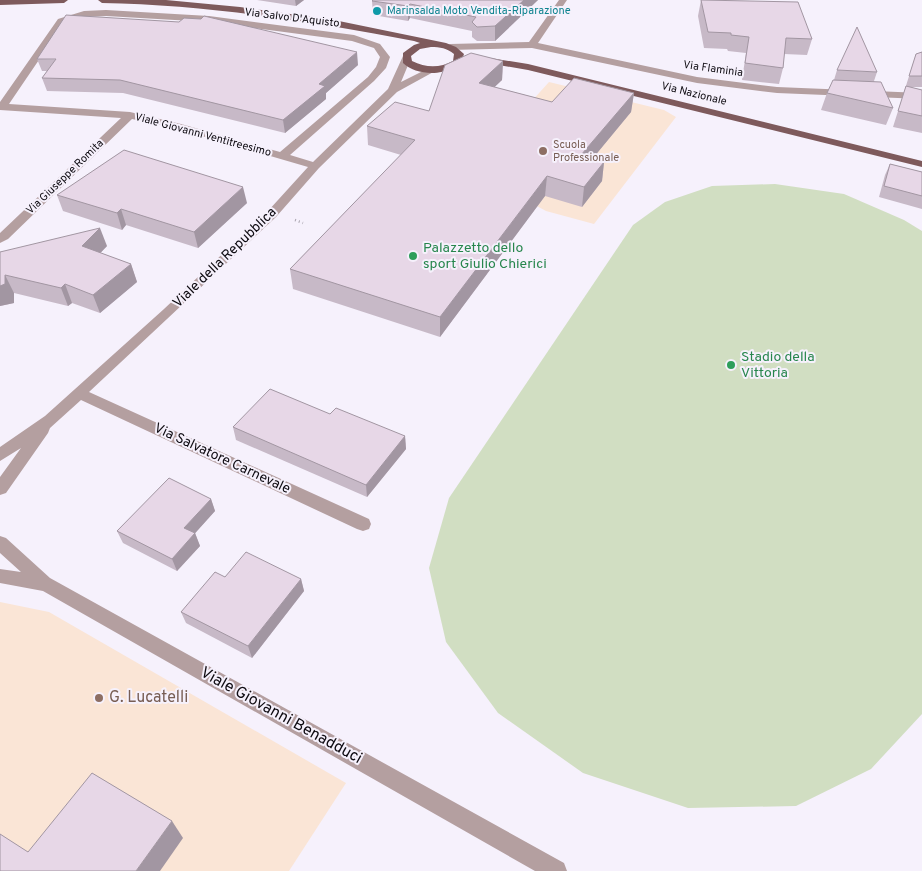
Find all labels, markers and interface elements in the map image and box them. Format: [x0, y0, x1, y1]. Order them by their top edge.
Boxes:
place label: Marinsalda Moto Vendita-Riparazione [387, 4, 571, 18]
street label: Via Salvo D'Aquisto [244, 5, 340, 31]
marker: Marinsalda Moto Vendita-Riparazione [371, 5, 383, 17]
street label: Via Flaminia [682, 58, 744, 80]
street label: Via Nazionale [660, 79, 728, 109]
street label: Viale Giovanni Ventitreesimo [133, 110, 273, 160]
street label: Via Giuseppe Romita [23, 136, 107, 217]
place label: Scuola Professionale [553, 138, 619, 165]
marker: Scuola Professionale [537, 145, 549, 157]
street label: Viale della Repubblica [170, 204, 280, 312]
place label: Palazzetto dello sport Giulio Chierici [423, 240, 547, 273]
marker: Palazzetto dello sport Giulio Chierici [407, 250, 419, 262]
place label: Stadio della Vittoria [741, 349, 815, 382]
marker: Stadio della Vittoria [725, 359, 737, 371]
street label: Via Salvatore Carnevale [151, 420, 293, 498]
street label: Viale Giovanni Benadduci [197, 663, 365, 769]
place label: G. Lucatelli [109, 688, 188, 708]
marker: G. Lucatelli [93, 692, 105, 704]

